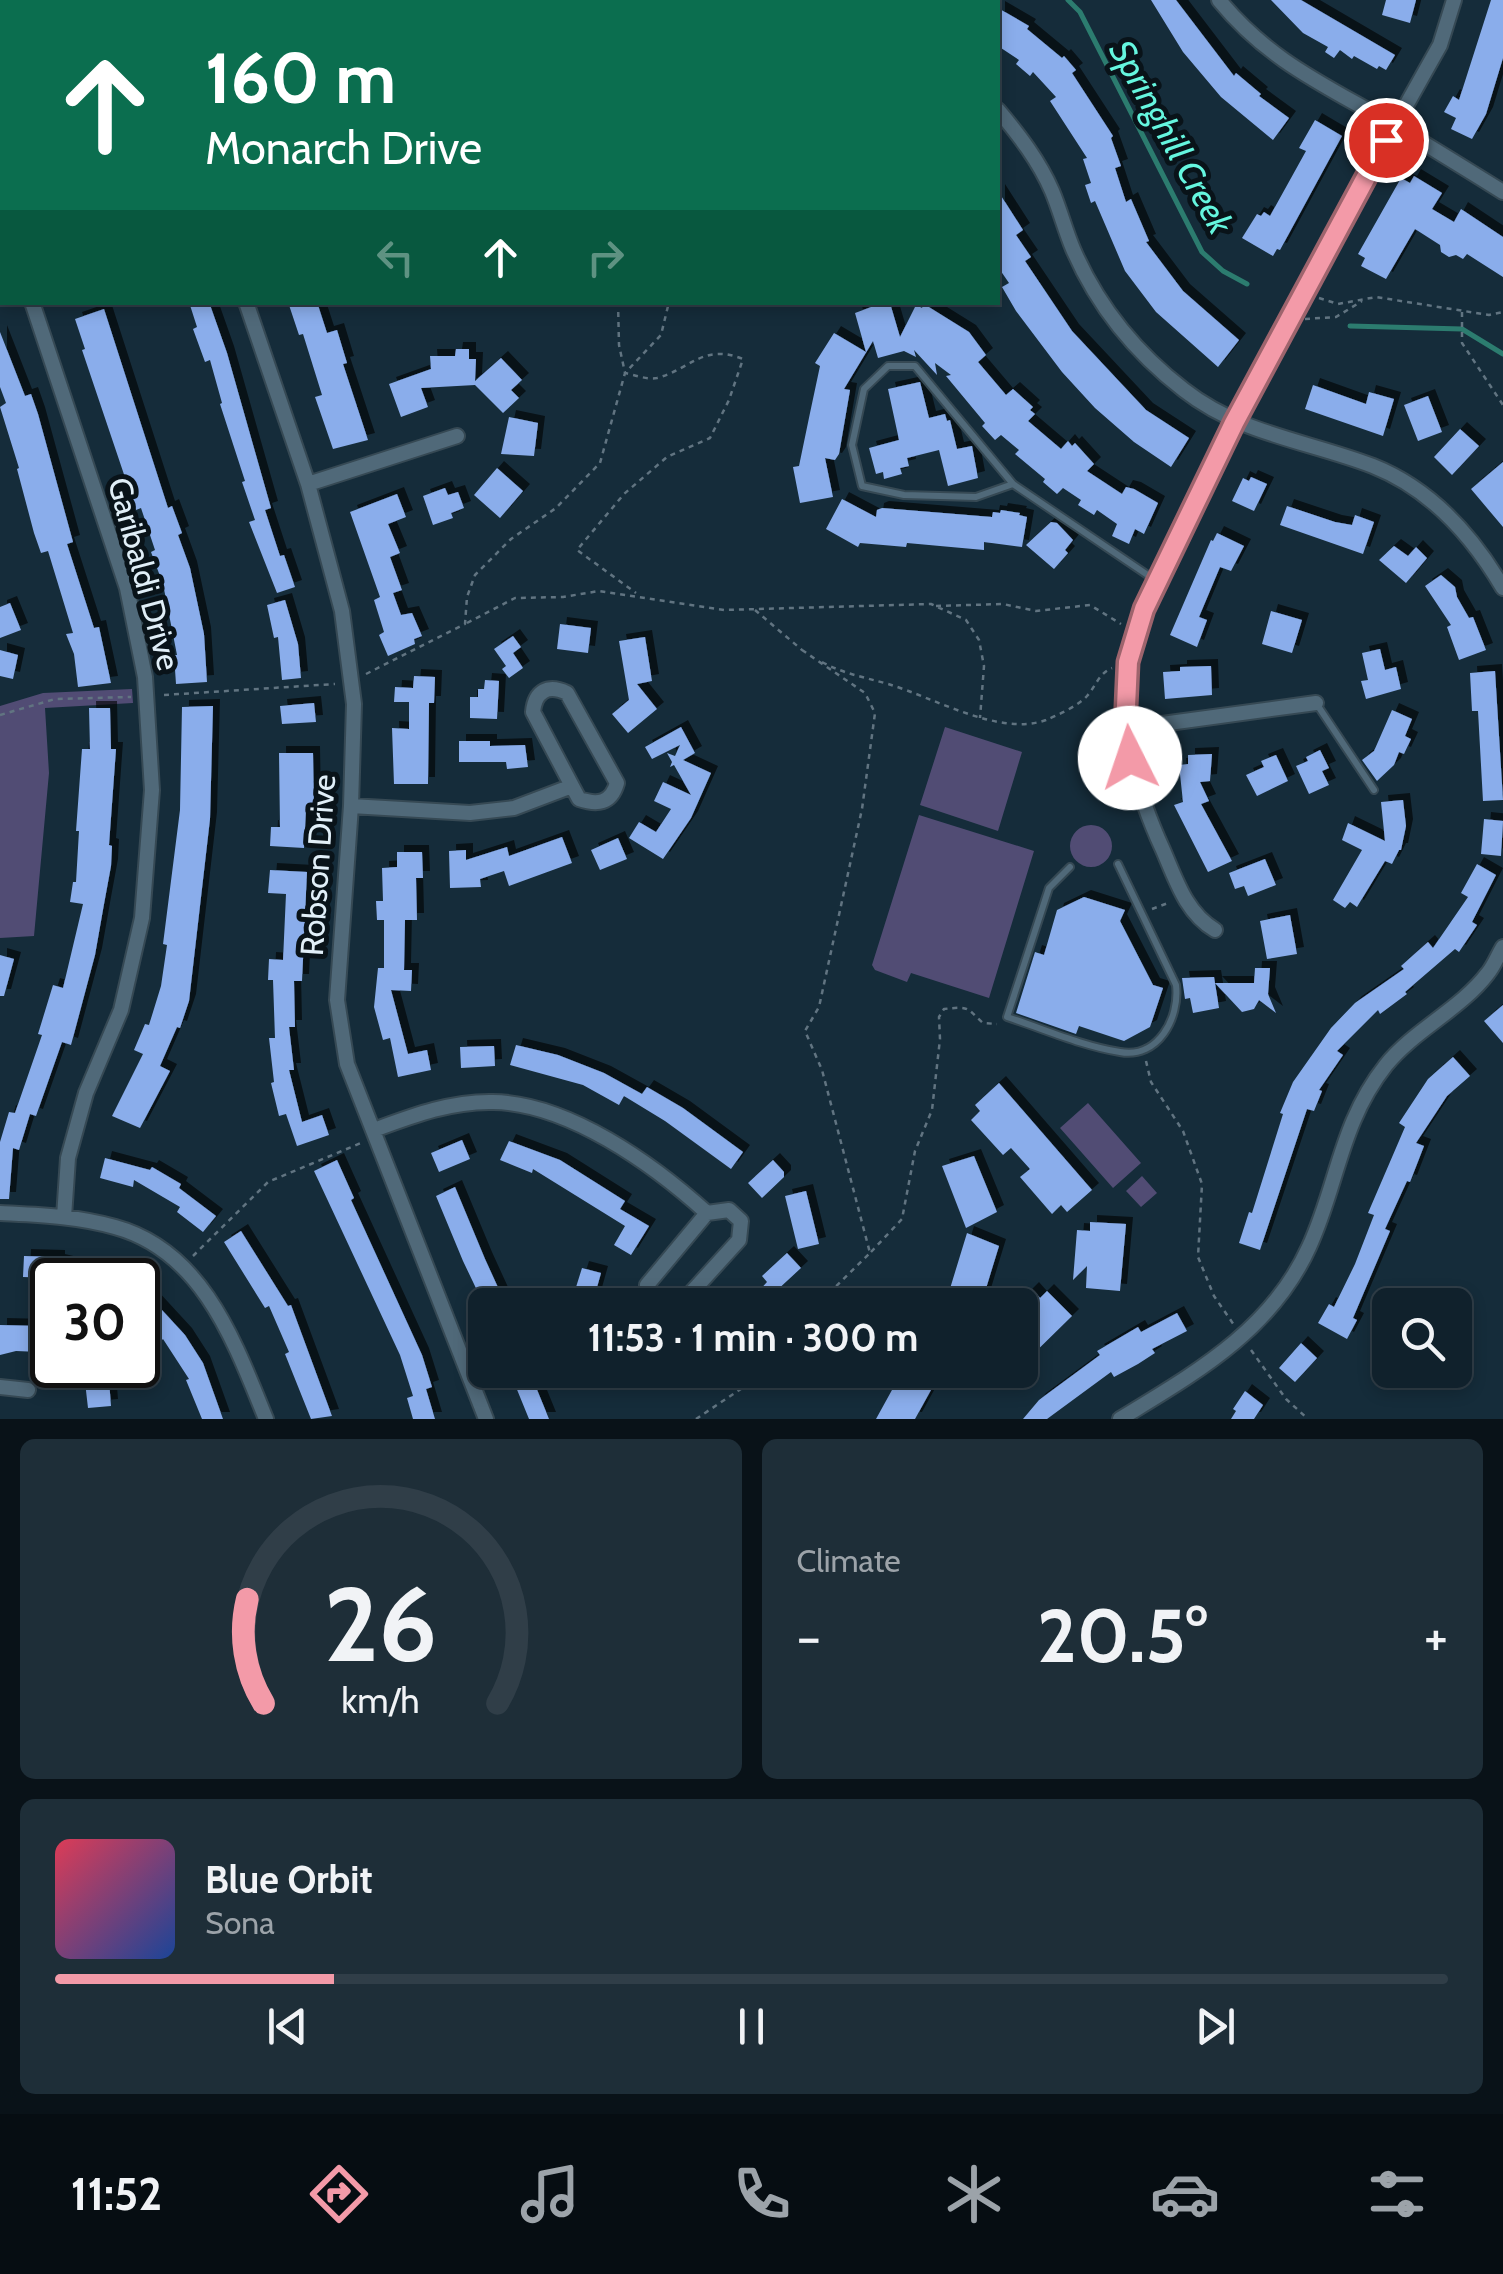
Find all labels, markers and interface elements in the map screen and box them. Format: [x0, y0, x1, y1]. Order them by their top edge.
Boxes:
water label: Springhill Creek [1100, 32, 1243, 242]
text: 160 m [205, 35, 396, 121]
icon: ahead [40, 40, 170, 170]
pin [1344, 98, 1429, 183]
icon: arrive [1359, 113, 1414, 168]
text: Monarch Drive [205, 121, 482, 175]
icon: left [368, 230, 423, 285]
icon: ahead [473, 230, 528, 285]
icon: right [578, 230, 633, 285]
street label: Garibaldi Drive [100, 473, 189, 674]
position arrow [1078, 706, 1182, 810]
street label: Robson Drive [292, 773, 343, 957]
speed limit sign: 30 [30, 1258, 160, 1388]
map controls [1372, 1288, 1472, 1388]
button: search [1372, 1288, 1472, 1388]
text: 11:53 · 1 min · 300 m [588, 1314, 918, 1361]
text: Climate [797, 1541, 901, 1580]
text: 26 [324, 1561, 437, 1687]
text: 20.5° [1037, 1590, 1207, 1681]
text: − [797, 1603, 821, 1670]
text: + [1424, 1603, 1448, 1670]
text: km/h [342, 1679, 420, 1722]
text: Blue Orbit [205, 1856, 373, 1903]
text: Sona [205, 1903, 275, 1942]
icon: previous [260, 1999, 315, 2054]
icon: pause [724, 1999, 779, 2054]
icon: next [1188, 1999, 1243, 2054]
icon: directions [304, 2159, 374, 2229]
icon: music [515, 2159, 585, 2229]
icon: phone [727, 2159, 797, 2229]
icon: climate [939, 2159, 1009, 2229]
icon: car [1150, 2159, 1220, 2229]
icon: filters [1362, 2159, 1432, 2229]
text: 11:52 [71, 2167, 162, 2221]

